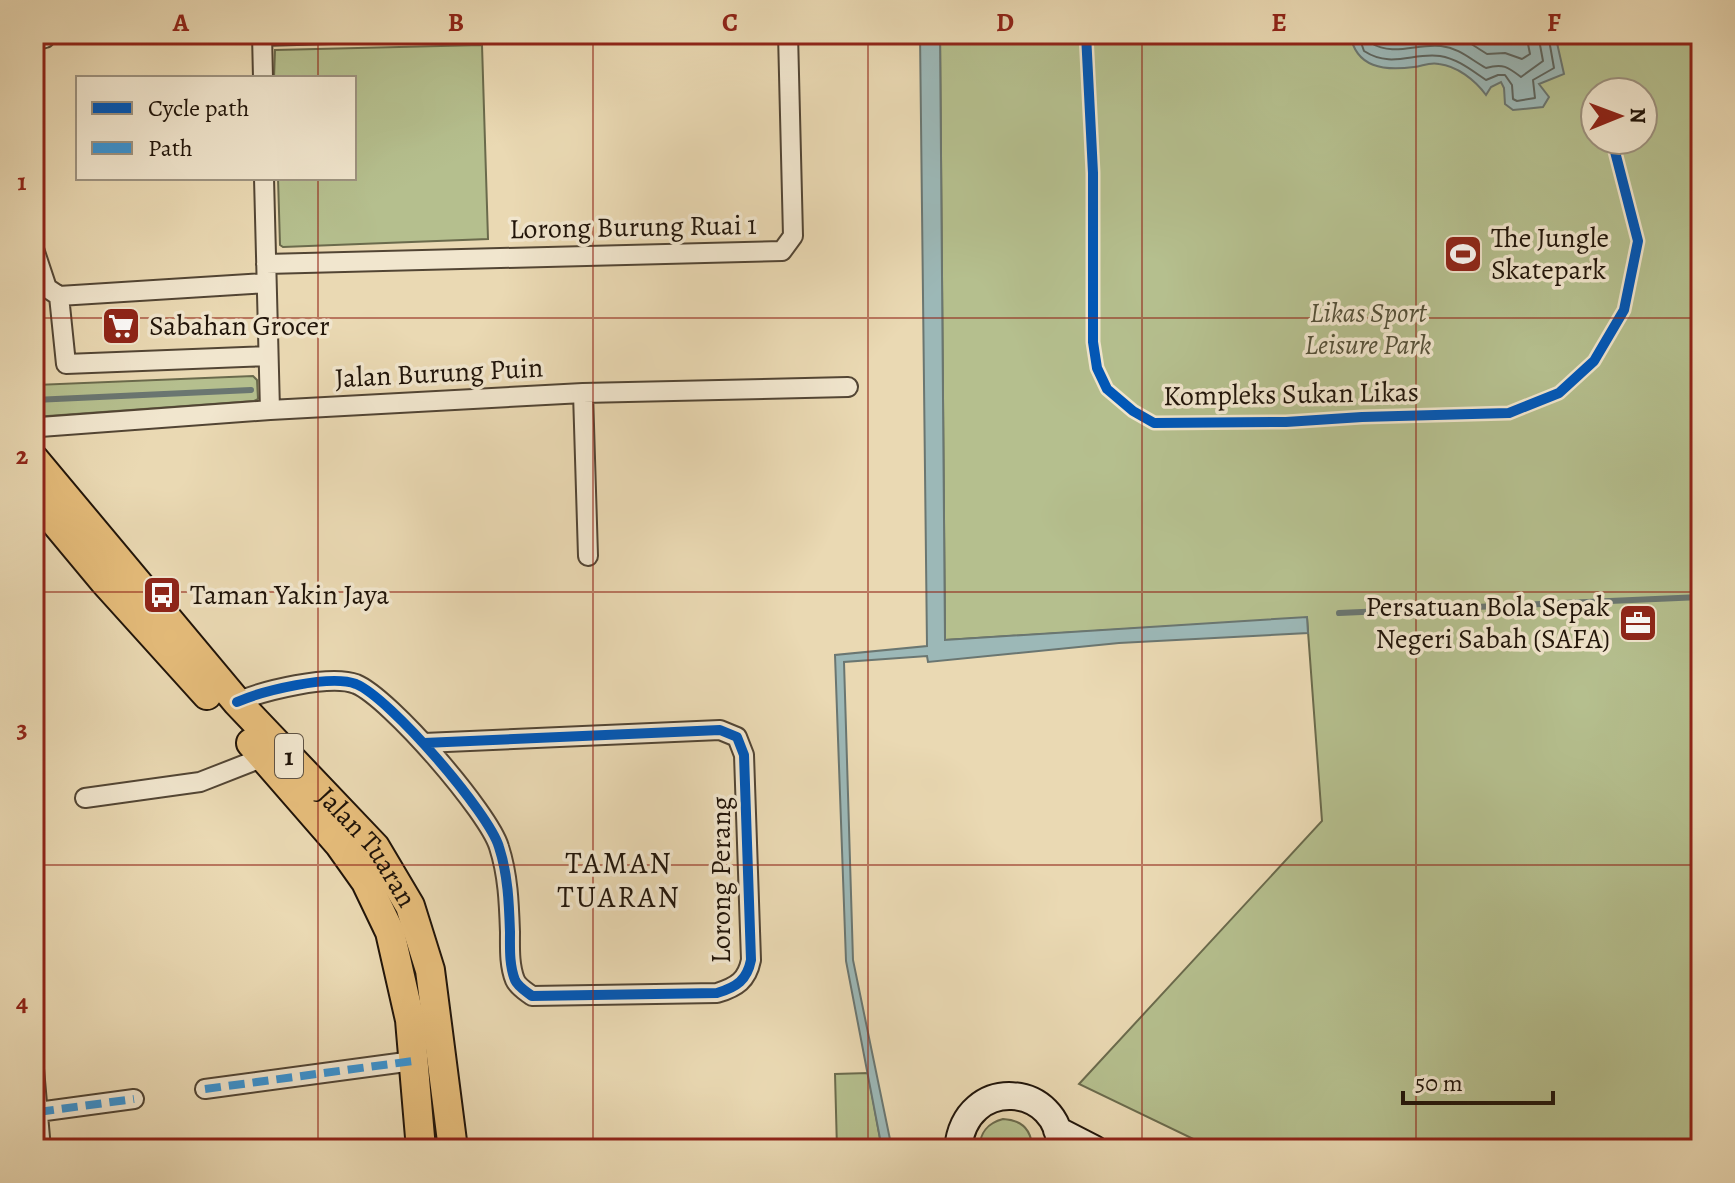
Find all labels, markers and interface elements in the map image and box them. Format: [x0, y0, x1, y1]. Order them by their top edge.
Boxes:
text: A [172, 5, 190, 40]
text: B [448, 5, 464, 40]
text: C [722, 5, 738, 40]
text: D [996, 5, 1014, 40]
text: E [1271, 5, 1287, 40]
text: F [1547, 5, 1561, 40]
legend [76, 76, 356, 180]
north arrow [1579, 76, 1659, 156]
text: Cycle path [148, 92, 249, 124]
text: N [1623, 107, 1653, 124]
text: Path [148, 132, 193, 164]
text: 1 [17, 164, 27, 199]
street label: Lorong Burung Ruai 1 [509, 206, 757, 248]
place label: The Jungle Skatepark [1491, 219, 1609, 289]
sports icon: The Jungle Skatepark [1442, 233, 1484, 275]
park label: Likas Sport Leisure Park [1305, 294, 1431, 364]
supermarket icon: Sabahan Grocer [100, 305, 142, 347]
place label: Sabahan Grocer [149, 307, 330, 345]
street label: Jalan Burung Puin [334, 349, 544, 397]
street label: Kompleks Sukan Likas [1163, 373, 1419, 415]
text: 2 [16, 438, 29, 473]
bus stop icon: Taman Yakin Jaya [141, 574, 183, 616]
place label: Taman Yakin Jaya [190, 576, 389, 614]
place label: Persatuan Bola Sepak Negeri Sabah (SAFA) [1366, 588, 1610, 658]
office icon: Persatuan Bola Sepak Negeri Sabah (SAFA) [1617, 602, 1659, 644]
text: 3 [16, 711, 28, 746]
road number: 1 [275, 734, 303, 778]
street label: Jalan Tuaran [308, 778, 426, 914]
street label: Lorong Perang [702, 796, 740, 964]
district label: TAMAN TUARAN [557, 843, 681, 917]
text: 4 [16, 985, 28, 1020]
scale bar [1403, 1055, 1553, 1105]
text: 50 m [1415, 1067, 1463, 1099]

